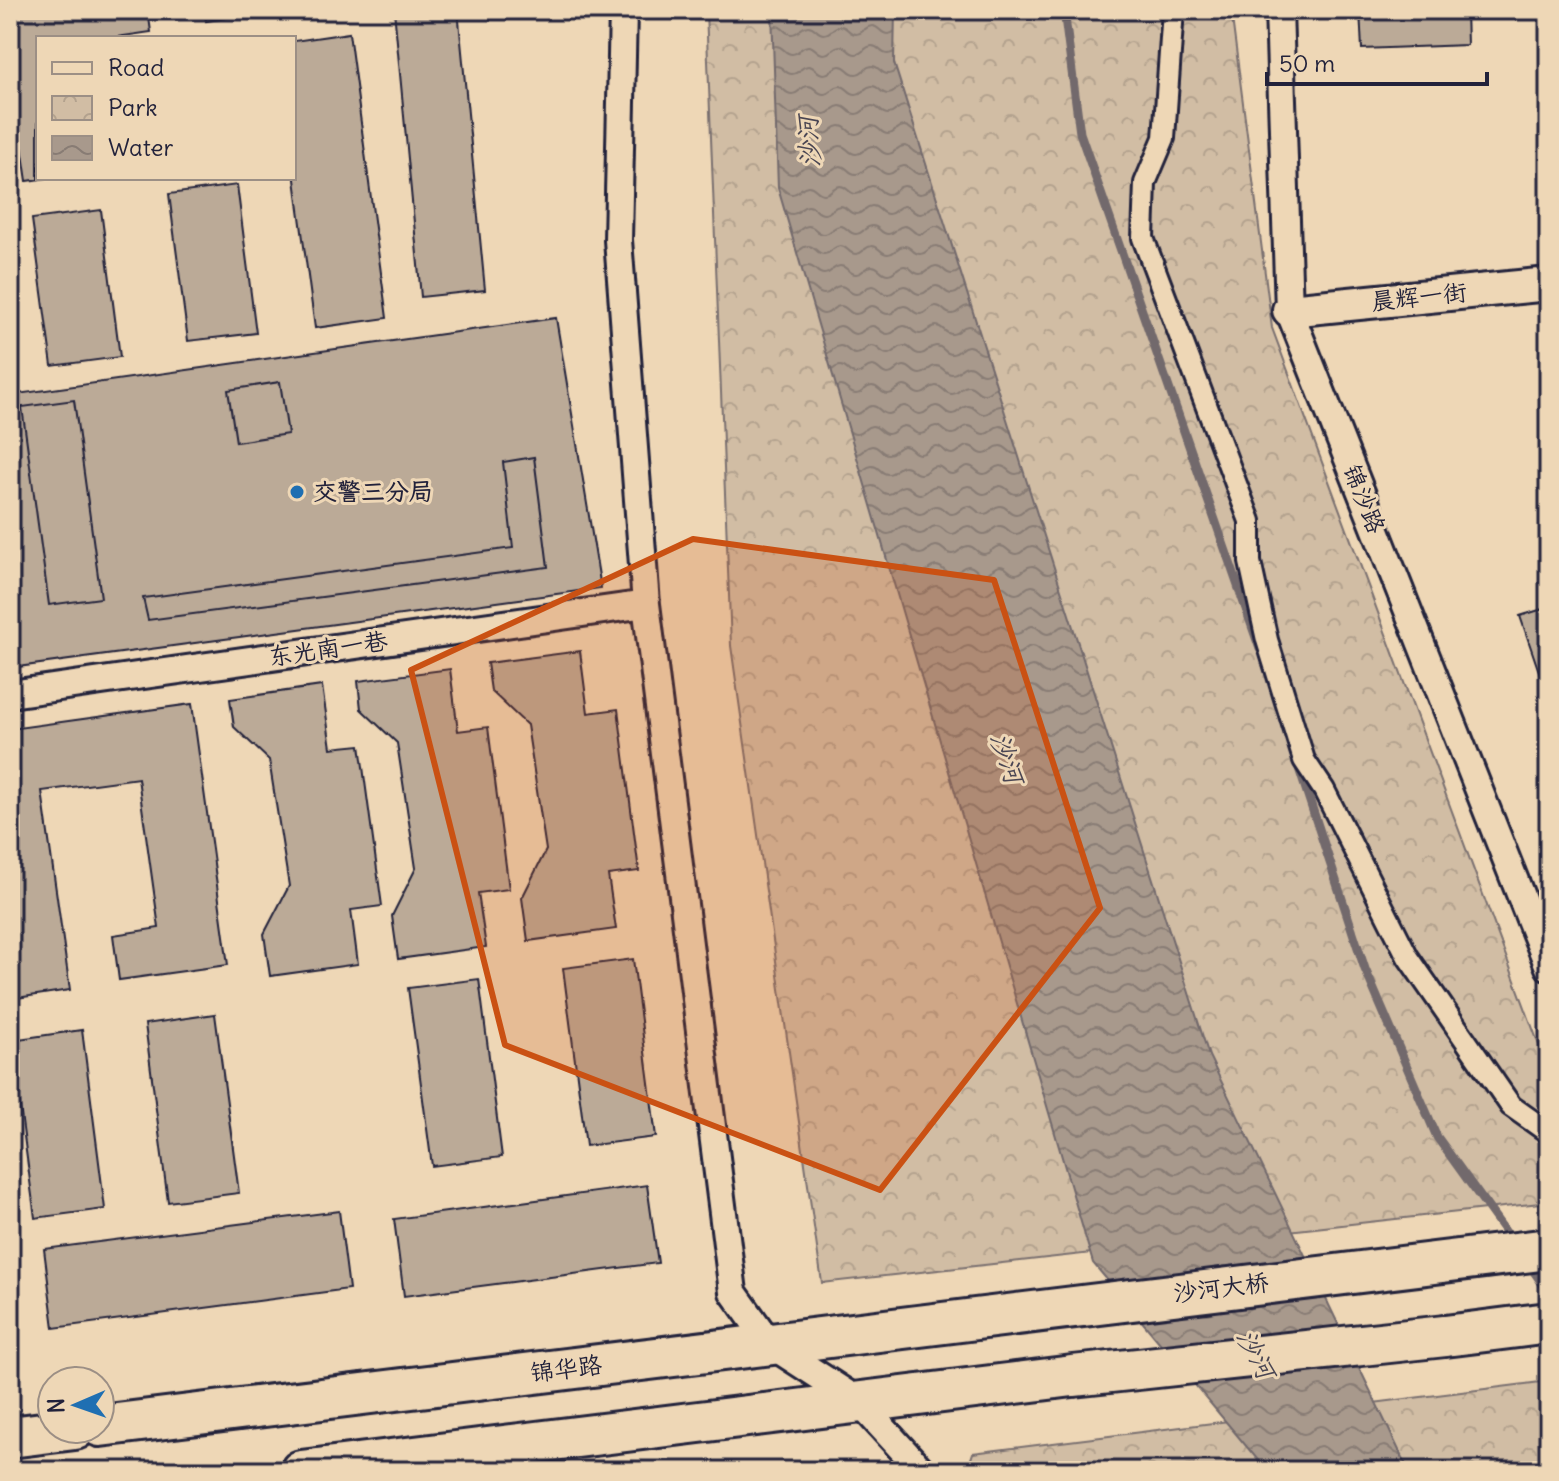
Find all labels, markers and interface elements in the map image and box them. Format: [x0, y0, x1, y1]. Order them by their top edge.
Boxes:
legend [36, 36, 296, 180]
scale bar [1267, 36, 1487, 86]
text: 50 m [1279, 48, 1335, 78]
text: Road [108, 52, 164, 82]
text: Park [108, 92, 158, 122]
water label: 沙河 [790, 111, 827, 169]
text: Water [108, 132, 173, 162]
street label: 晨辉一街 [1370, 276, 1468, 316]
street label: 锦沙路 [1338, 460, 1392, 538]
place label: 交警三分局 [313, 476, 433, 506]
marker: 交警三分局 [288, 483, 306, 501]
street label: 东光南一巷 [266, 625, 389, 671]
water label: 沙河 [983, 728, 1033, 792]
street label: 沙河大桥 [1171, 1266, 1270, 1308]
water label: 沙河 [1230, 1323, 1285, 1388]
street label: 锦华路 [528, 1349, 603, 1387]
north arrow [36, 1365, 116, 1445]
text: N [42, 1398, 70, 1414]

